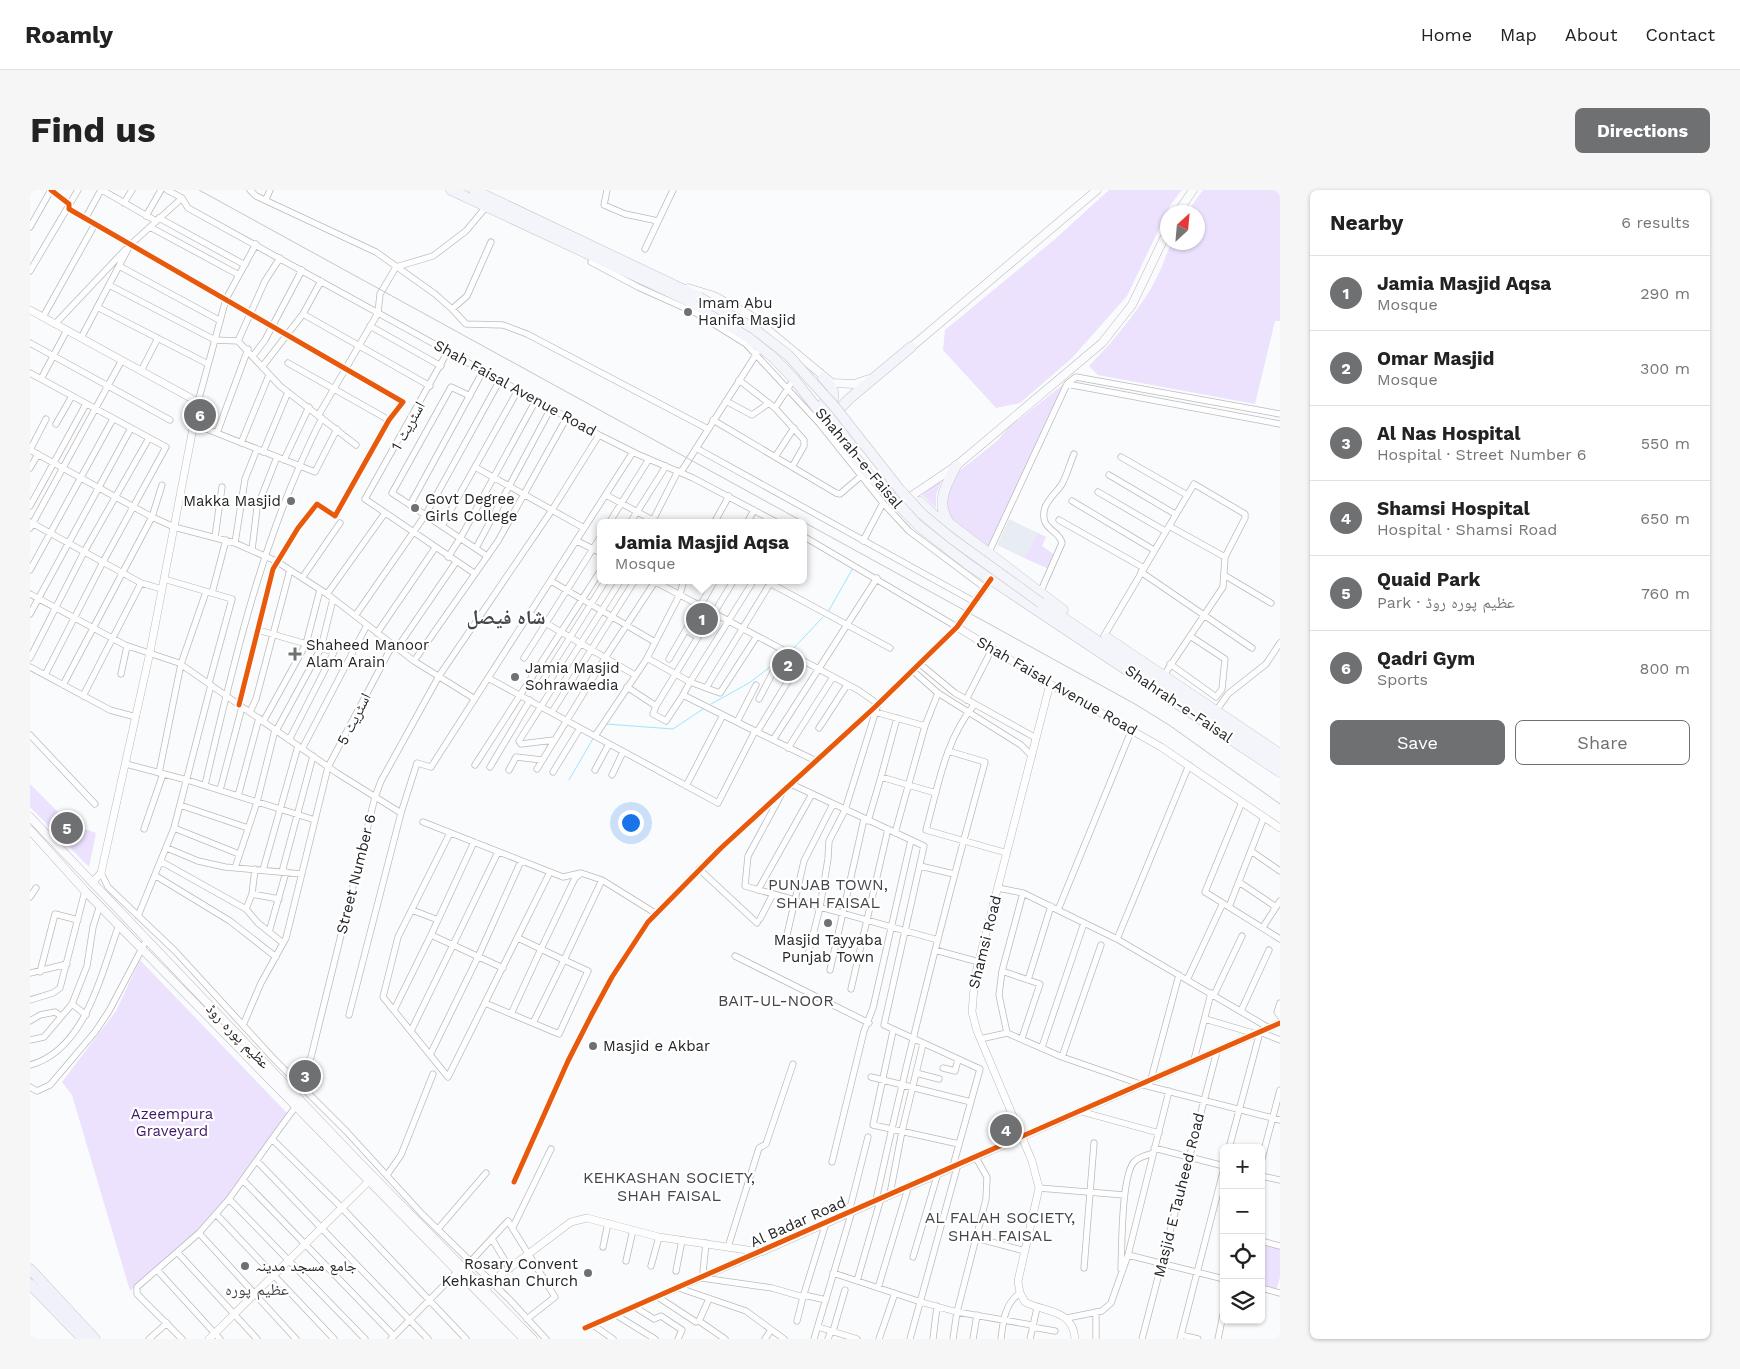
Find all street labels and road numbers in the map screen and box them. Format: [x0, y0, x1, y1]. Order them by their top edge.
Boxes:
street label: Shah Faisal Avenue Road [431, 336, 599, 440]
street label: اسٹریٹ 1 [387, 398, 429, 454]
street label: Shahrah-e-Faisal [812, 404, 907, 512]
street label: Shah Faisal Avenue Road [974, 633, 1140, 739]
street label: Shahrah-e-Faisal [1122, 661, 1237, 747]
street label: اسٹریٹ 5 [333, 690, 375, 748]
street label: Street Number 6 [332, 812, 380, 936]
street label: Shamsi Road [965, 894, 1005, 990]
street label: عظیم پورہ روڈ [202, 1000, 274, 1073]
street label: Masjid E Tauheed Road [1150, 1111, 1208, 1279]
street label: Al Badar Road [747, 1193, 849, 1251]

